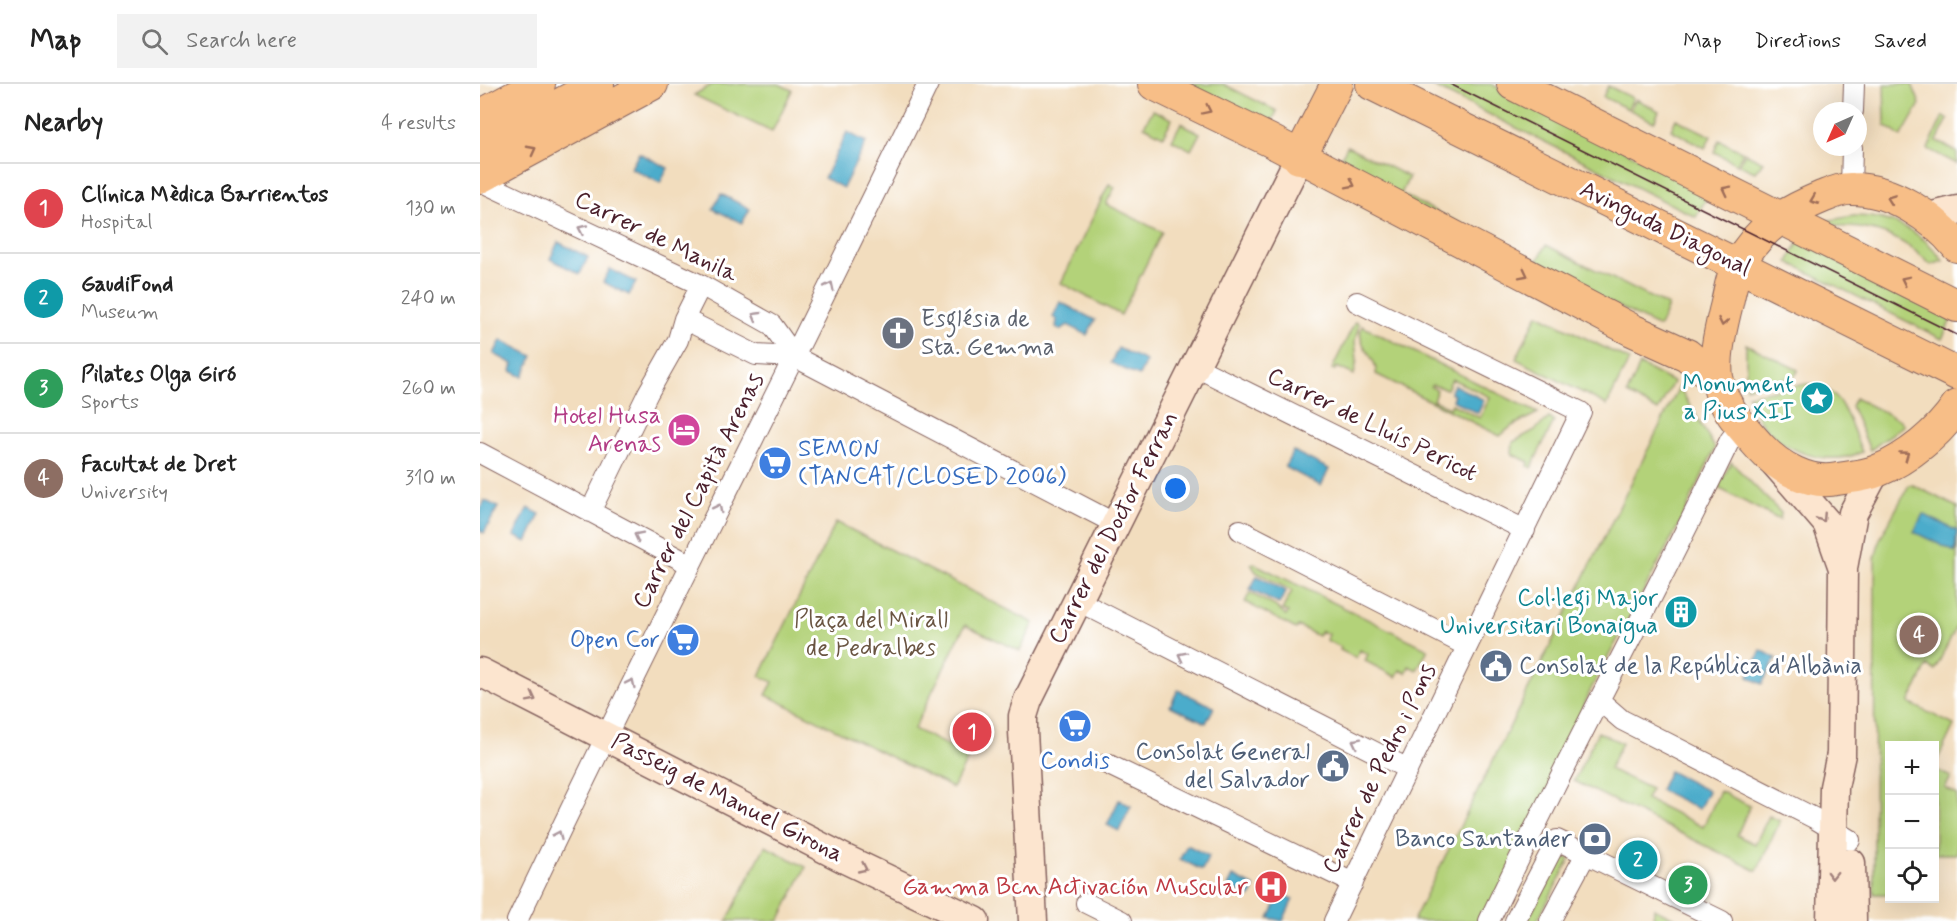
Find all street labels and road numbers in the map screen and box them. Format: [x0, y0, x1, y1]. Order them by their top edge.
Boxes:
street label: Avinguda Diagonal [1573, 174, 1756, 286]
street label: Carrer de Manila [569, 184, 743, 290]
street label: Carrer de Lluís Pericot [1262, 361, 1482, 489]
street label: Carrer del Capità Arenas [626, 368, 772, 614]
street label: Carrer del Doctor Ferran [1042, 406, 1186, 650]
street label: Carrer de Pedro i Pons [1316, 659, 1444, 879]
street label: Passeig de Manuel Girona [606, 726, 848, 870]

